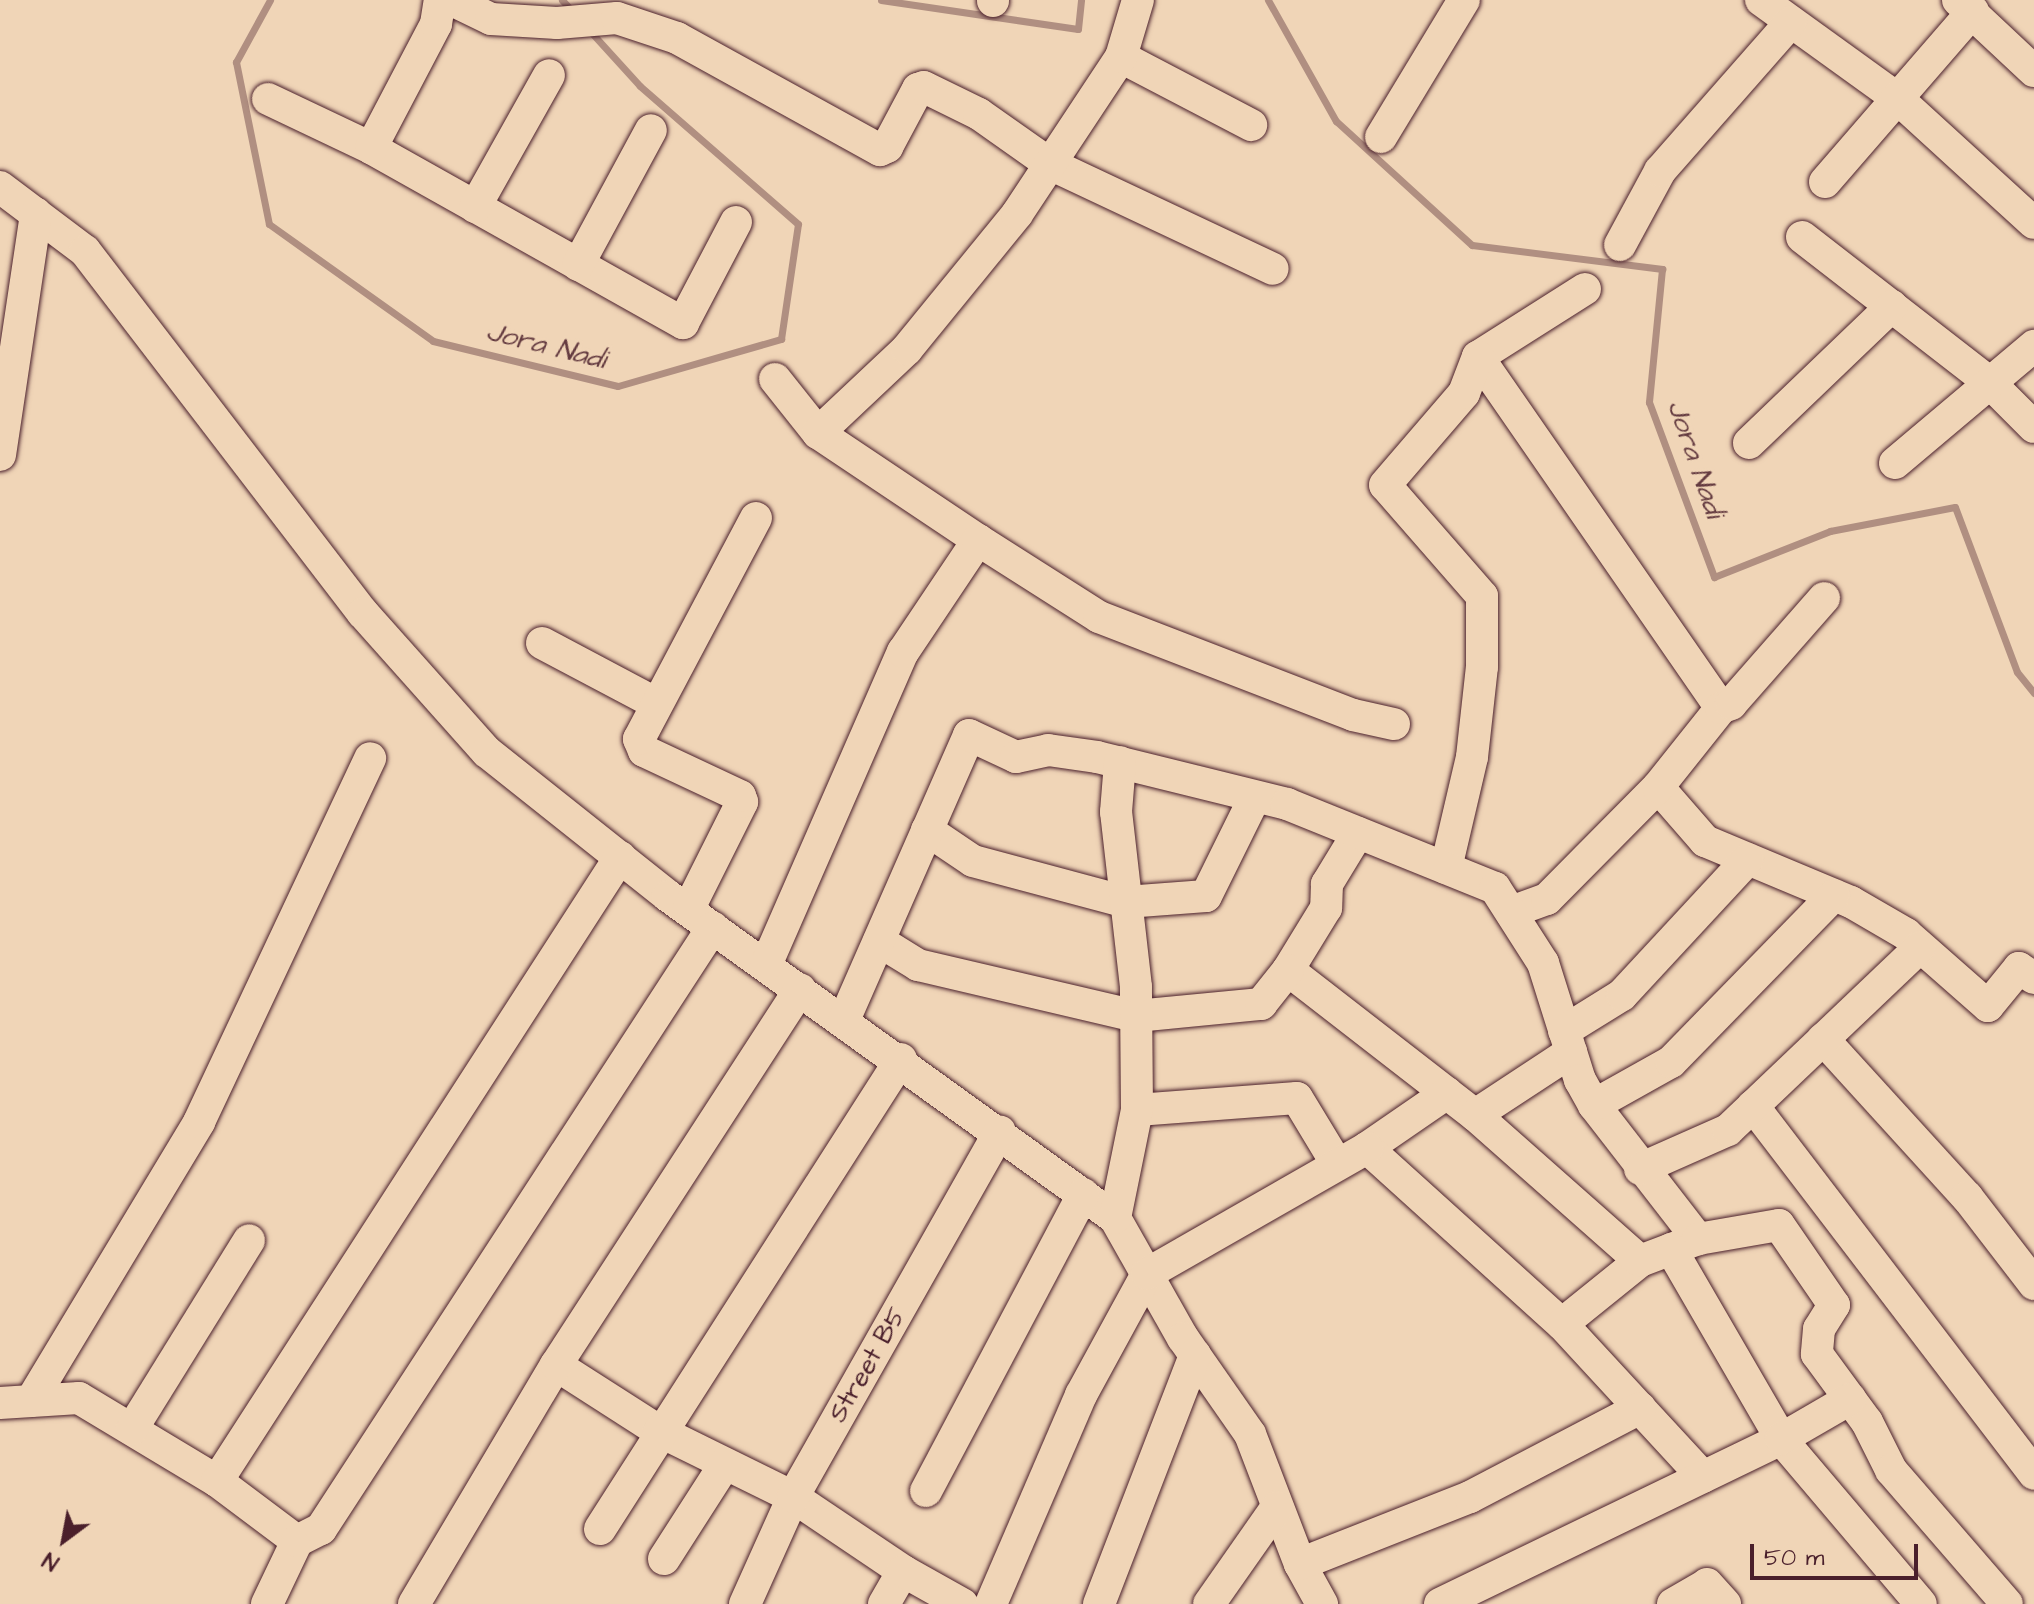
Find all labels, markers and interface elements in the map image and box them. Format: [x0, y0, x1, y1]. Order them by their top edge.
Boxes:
water label: Jora Nadi [483, 315, 609, 377]
water label: Jora Nadi [1659, 396, 1731, 522]
street label: Street B5 [823, 1302, 913, 1428]
north arrow [24, 1500, 104, 1580]
scale bar [1754, 1528, 1922, 1578]
text: 50 m [1764, 1541, 1824, 1575]
text: N [37, 1544, 65, 1578]

